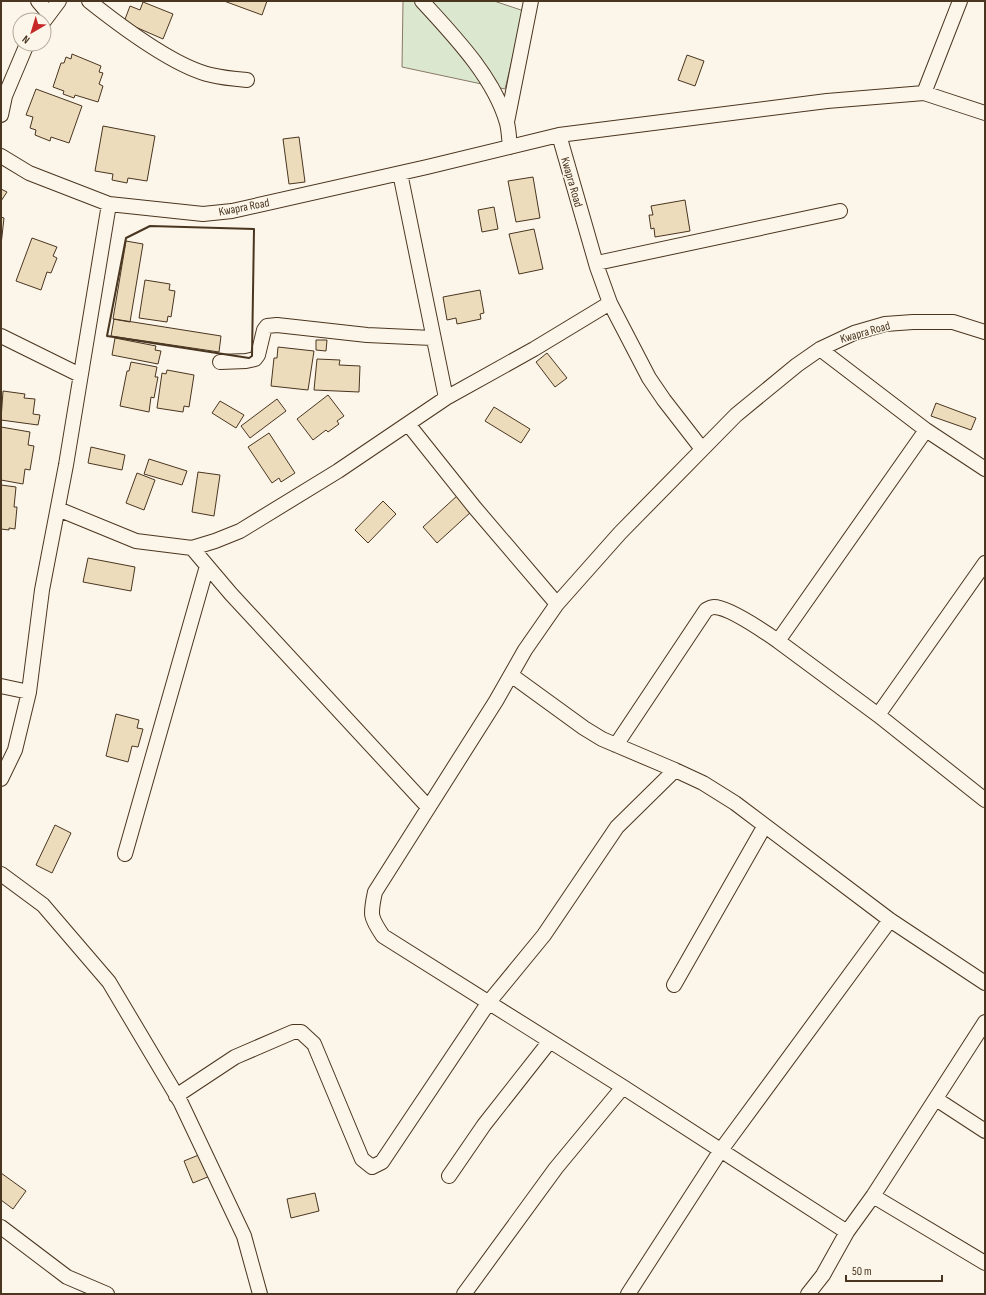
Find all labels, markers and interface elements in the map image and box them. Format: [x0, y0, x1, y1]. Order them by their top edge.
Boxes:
north arrow [12, 12, 52, 52]
text: N [20, 32, 32, 46]
street label: Kwapra Road [557, 155, 586, 209]
street label: Kwapra Road [218, 195, 271, 220]
street label: Kwapra Road [838, 318, 892, 347]
scale bar [846, 1257, 942, 1283]
text: 50 m [852, 1264, 872, 1279]

